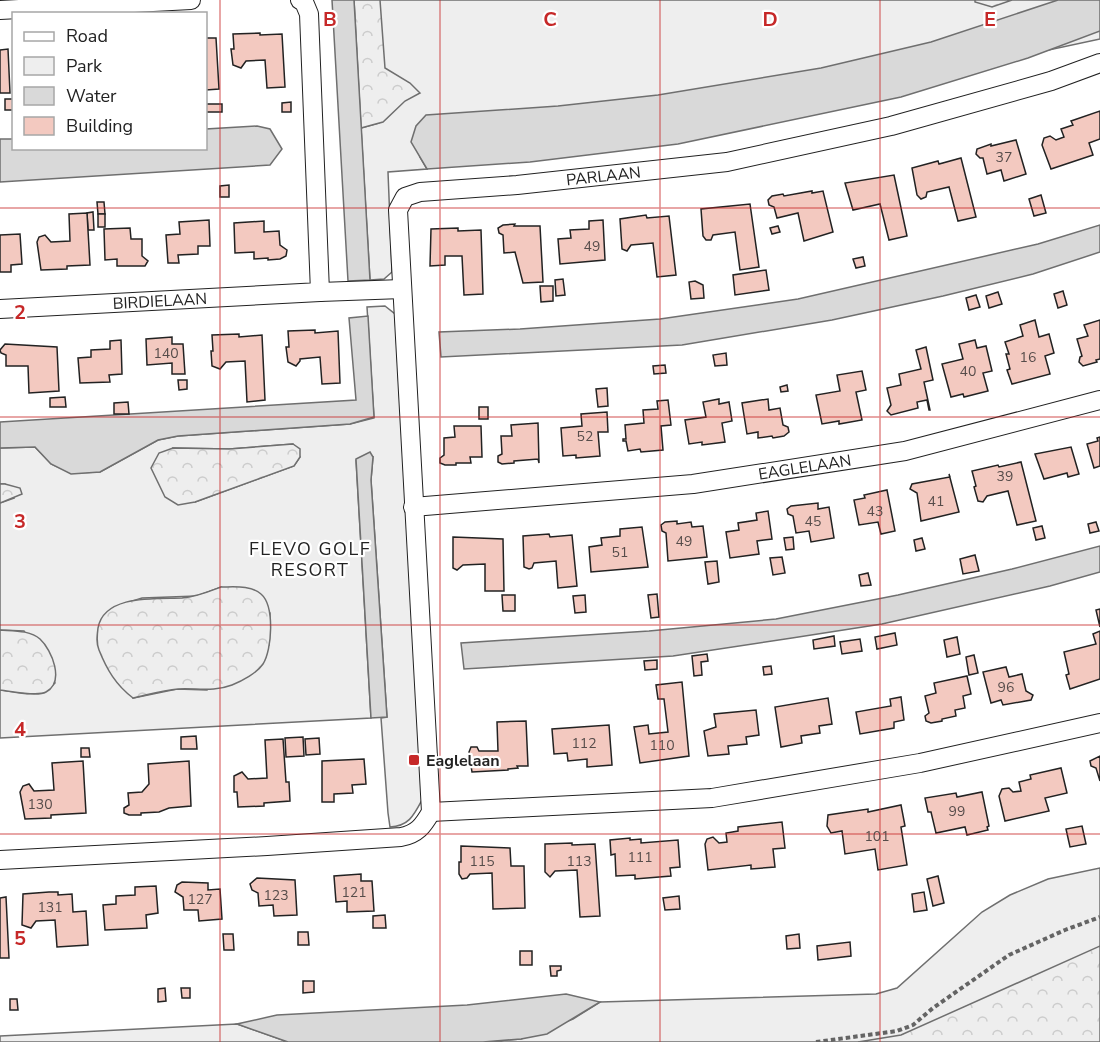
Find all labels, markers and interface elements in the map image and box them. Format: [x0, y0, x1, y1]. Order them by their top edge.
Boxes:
text: B [323, 6, 337, 33]
text: C [543, 6, 557, 33]
text: D [762, 6, 778, 33]
text: E [984, 6, 996, 33]
legend [12, 12, 207, 150]
text: Road [66, 24, 108, 48]
text: Park [66, 54, 103, 78]
text: Water [66, 84, 117, 108]
text: Building [66, 114, 133, 138]
house number: 37 [996, 148, 1012, 167]
street label: PARLAAN [565, 162, 642, 192]
house number: 49 [584, 237, 600, 256]
street label: BIRDIELAAN [112, 288, 208, 315]
text: 2 [14, 299, 26, 326]
house number: 140 [153, 344, 179, 363]
house number: 16 [1020, 348, 1036, 367]
house number: 40 [960, 362, 976, 381]
house number: 52 [577, 427, 593, 446]
street label: EAGLELAAN [757, 450, 853, 486]
house number: 39 [997, 467, 1013, 486]
house number: 41 [928, 492, 944, 511]
house number: 43 [867, 502, 883, 521]
text: 3 [14, 508, 26, 535]
house number: 45 [805, 512, 821, 531]
house number: 49 [676, 532, 692, 551]
district label: FLEVO GOLF RESORT [249, 537, 371, 582]
house number: 51 [612, 543, 628, 562]
house number: 96 [998, 678, 1014, 697]
text: 4 [14, 716, 26, 743]
house number: 112 [571, 734, 597, 753]
house number: 110 [649, 736, 675, 755]
place label: Eaglelaan [426, 750, 500, 772]
marker: Eaglelaan [407, 753, 421, 767]
house number: 130 [27, 795, 53, 814]
house number: 99 [949, 802, 965, 821]
house number: 101 [864, 827, 890, 846]
house number: 111 [627, 848, 653, 867]
house number: 115 [469, 852, 495, 871]
house number: 113 [566, 852, 592, 871]
house number: 121 [341, 883, 367, 902]
house number: 123 [263, 886, 289, 905]
house number: 127 [187, 890, 213, 909]
house number: 131 [37, 898, 63, 917]
text: 5 [14, 925, 26, 952]

